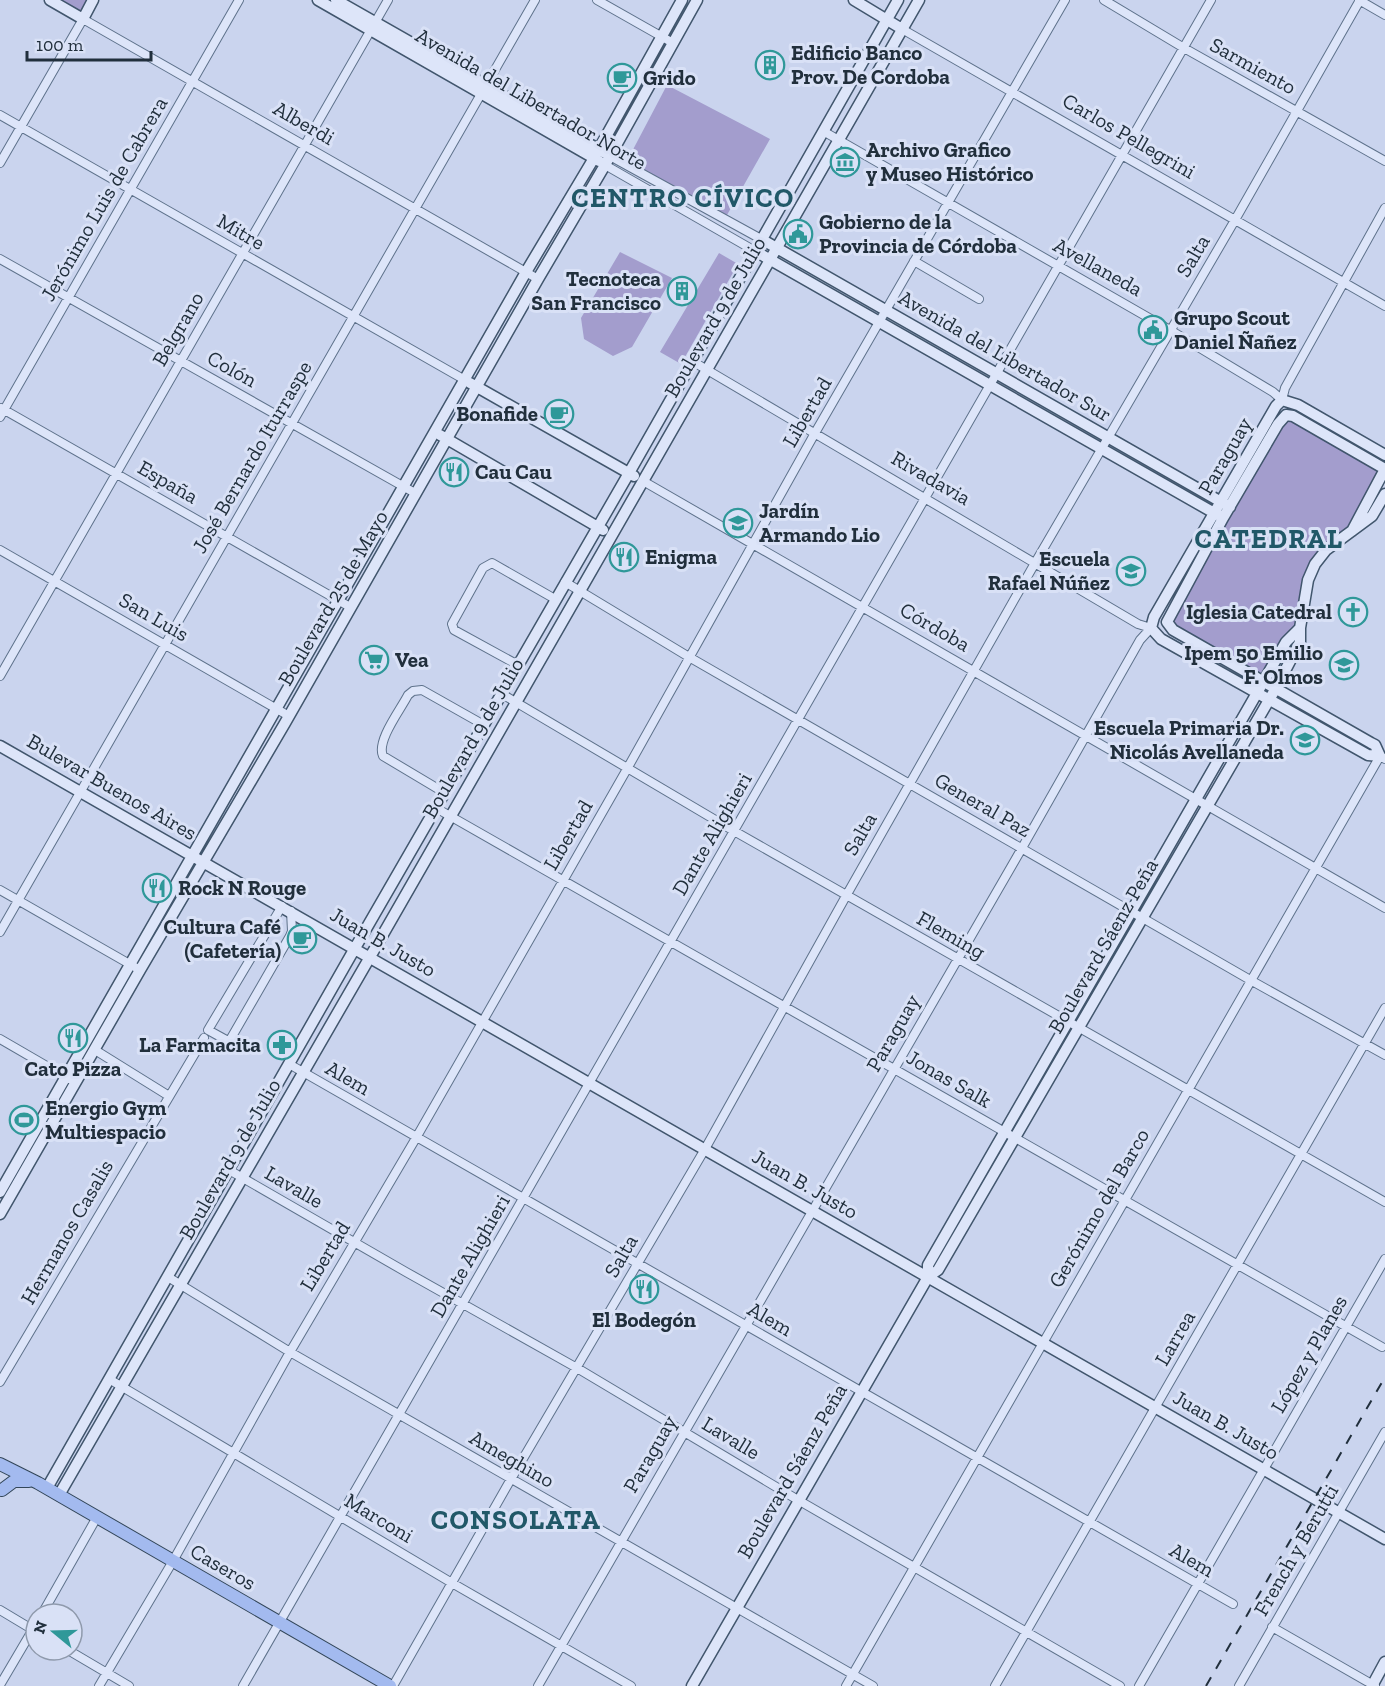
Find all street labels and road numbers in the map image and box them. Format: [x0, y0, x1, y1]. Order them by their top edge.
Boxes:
street label: Avenida del Libertador Norte [412, 22, 651, 175]
street label: Sarmiento [1206, 32, 1301, 99]
street label: Carlos Pellegrini [1058, 87, 1200, 184]
street label: Jerónimo Luis de Cabrera [35, 92, 172, 305]
street label: Alberdi [269, 95, 339, 150]
street label: Mitre [213, 208, 270, 255]
street label: Salta [1170, 230, 1215, 281]
street label: Boulevard 9 de Julio [658, 232, 771, 401]
street label: Avellaneda [1049, 232, 1147, 301]
street label: Avenida del Libertador Sur [894, 284, 1116, 427]
street label: Belgrano [146, 287, 209, 370]
street label: Colón [203, 345, 261, 392]
street label: José Bernardo Iturraspe [186, 356, 317, 557]
street label: Libertad [777, 372, 837, 451]
street label: Paraguay [1193, 413, 1257, 499]
street label: Rivadavia [887, 445, 975, 510]
street label: España [134, 454, 203, 509]
street label: Boulevard 25 de Mayo [272, 506, 393, 690]
street label: San Luis [115, 587, 194, 646]
street label: Córdoba [896, 597, 975, 657]
street label: Boulevard 9 de Julio [416, 653, 529, 822]
street label: Bulevar Buenos Aires [23, 728, 201, 845]
street label: General Paz [930, 767, 1036, 842]
street label: Dante Alighieri [666, 768, 757, 900]
street label: Libertad [538, 795, 598, 874]
street label: Salta [838, 808, 882, 859]
street label: Boulevard Sáenz Peña [1042, 854, 1163, 1038]
street label: Juan B. Justo [326, 901, 441, 982]
street label: Fleming [913, 905, 990, 964]
street label: Paraguay [861, 990, 925, 1076]
street label: Jonas Salk [902, 1044, 996, 1113]
street label: Alem [322, 1055, 375, 1100]
street label: Boulevard 9 de Julio [173, 1074, 286, 1243]
street label: Gerónimo del Barco [1043, 1124, 1154, 1292]
street label: Juan B. Justo [748, 1143, 863, 1224]
street label: Hermanos Casalis [15, 1155, 118, 1308]
street label: Lavalle [261, 1160, 328, 1213]
street label: Dante Alighieri [424, 1190, 515, 1322]
street label: Libertad [294, 1216, 355, 1295]
street label: Salta [599, 1230, 643, 1281]
street label: López y Planes [1265, 1291, 1352, 1417]
street label: Alem [744, 1296, 797, 1341]
street label: Larrea [1149, 1306, 1200, 1370]
street label: Boulevard Sáenz Peña [731, 1379, 852, 1563]
street label: Juan B. Justo [1169, 1384, 1284, 1465]
street label: Paraguay [618, 1411, 682, 1497]
street label: Lavalle [698, 1411, 765, 1465]
street label: Ameghino [465, 1424, 559, 1493]
street label: French y Berutti [1248, 1480, 1343, 1620]
street label: Marconi [340, 1487, 418, 1548]
street label: Alem [1166, 1537, 1219, 1582]
street label: Caseros [186, 1538, 260, 1595]

